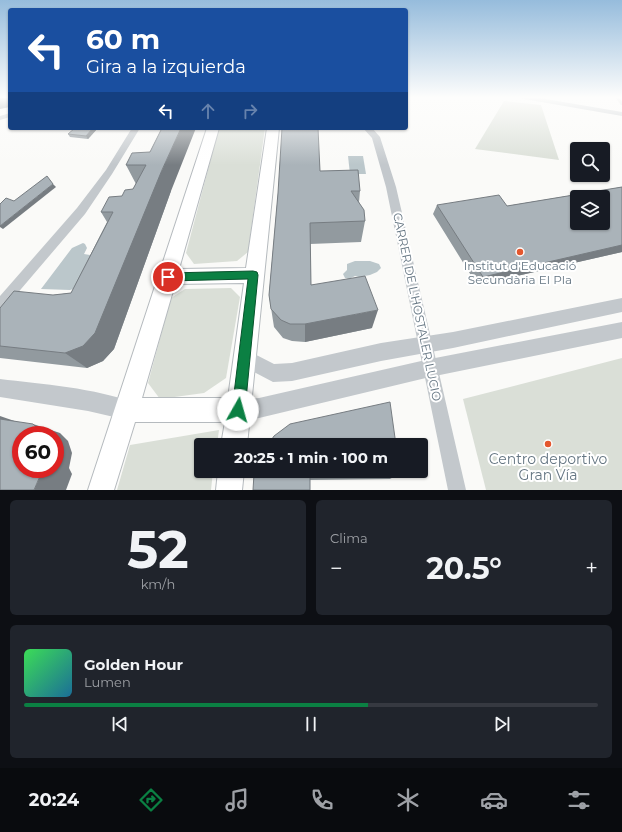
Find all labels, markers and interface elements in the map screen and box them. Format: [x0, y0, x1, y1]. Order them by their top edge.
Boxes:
text: 60 m [86, 22, 160, 56]
icon: left [20, 24, 72, 76]
text: Gira a la izquierda [86, 56, 246, 78]
icon: left [155, 100, 177, 122]
icon: ahead [197, 100, 219, 122]
icon: right [239, 100, 261, 122]
map controls [570, 142, 610, 230]
button: search [570, 142, 610, 182]
button: layers [570, 190, 610, 230]
street label: CARRER DE L'HOSTALER LUCIO [390, 211, 445, 403]
marker: Institut d'Educació Secundària El Pla [515, 247, 525, 257]
place label: Institut d'Educació Secundària El Pla [464, 258, 576, 287]
pin [151, 260, 185, 294]
icon: arrive [157, 266, 179, 288]
position arrow [217, 389, 259, 431]
speed limit sign: 60 [12, 426, 64, 478]
marker: Centro deportivo Gran Vía [543, 439, 553, 449]
text: 20:25 · 1 min · 100 m [234, 448, 388, 467]
place label: Centro deportivo Gran Vía [489, 450, 608, 484]
text: 52 [127, 518, 189, 581]
text: Clima [330, 530, 368, 546]
text: 20.5° [426, 550, 502, 587]
text: − [330, 555, 343, 582]
text: + [585, 555, 598, 582]
text: km/h [141, 576, 175, 592]
text: Golden Hour [84, 655, 183, 674]
text: Lumen [84, 674, 131, 690]
icon: previous [109, 713, 131, 735]
icon: pause [300, 713, 322, 735]
icon: next [491, 713, 513, 735]
icon: directions [137, 786, 165, 814]
icon: music [223, 786, 251, 814]
icon: phone [308, 786, 336, 814]
icon: climate [394, 786, 422, 814]
icon: car [480, 786, 508, 814]
icon: filters [565, 786, 593, 814]
text: 20:24 [29, 789, 79, 811]

